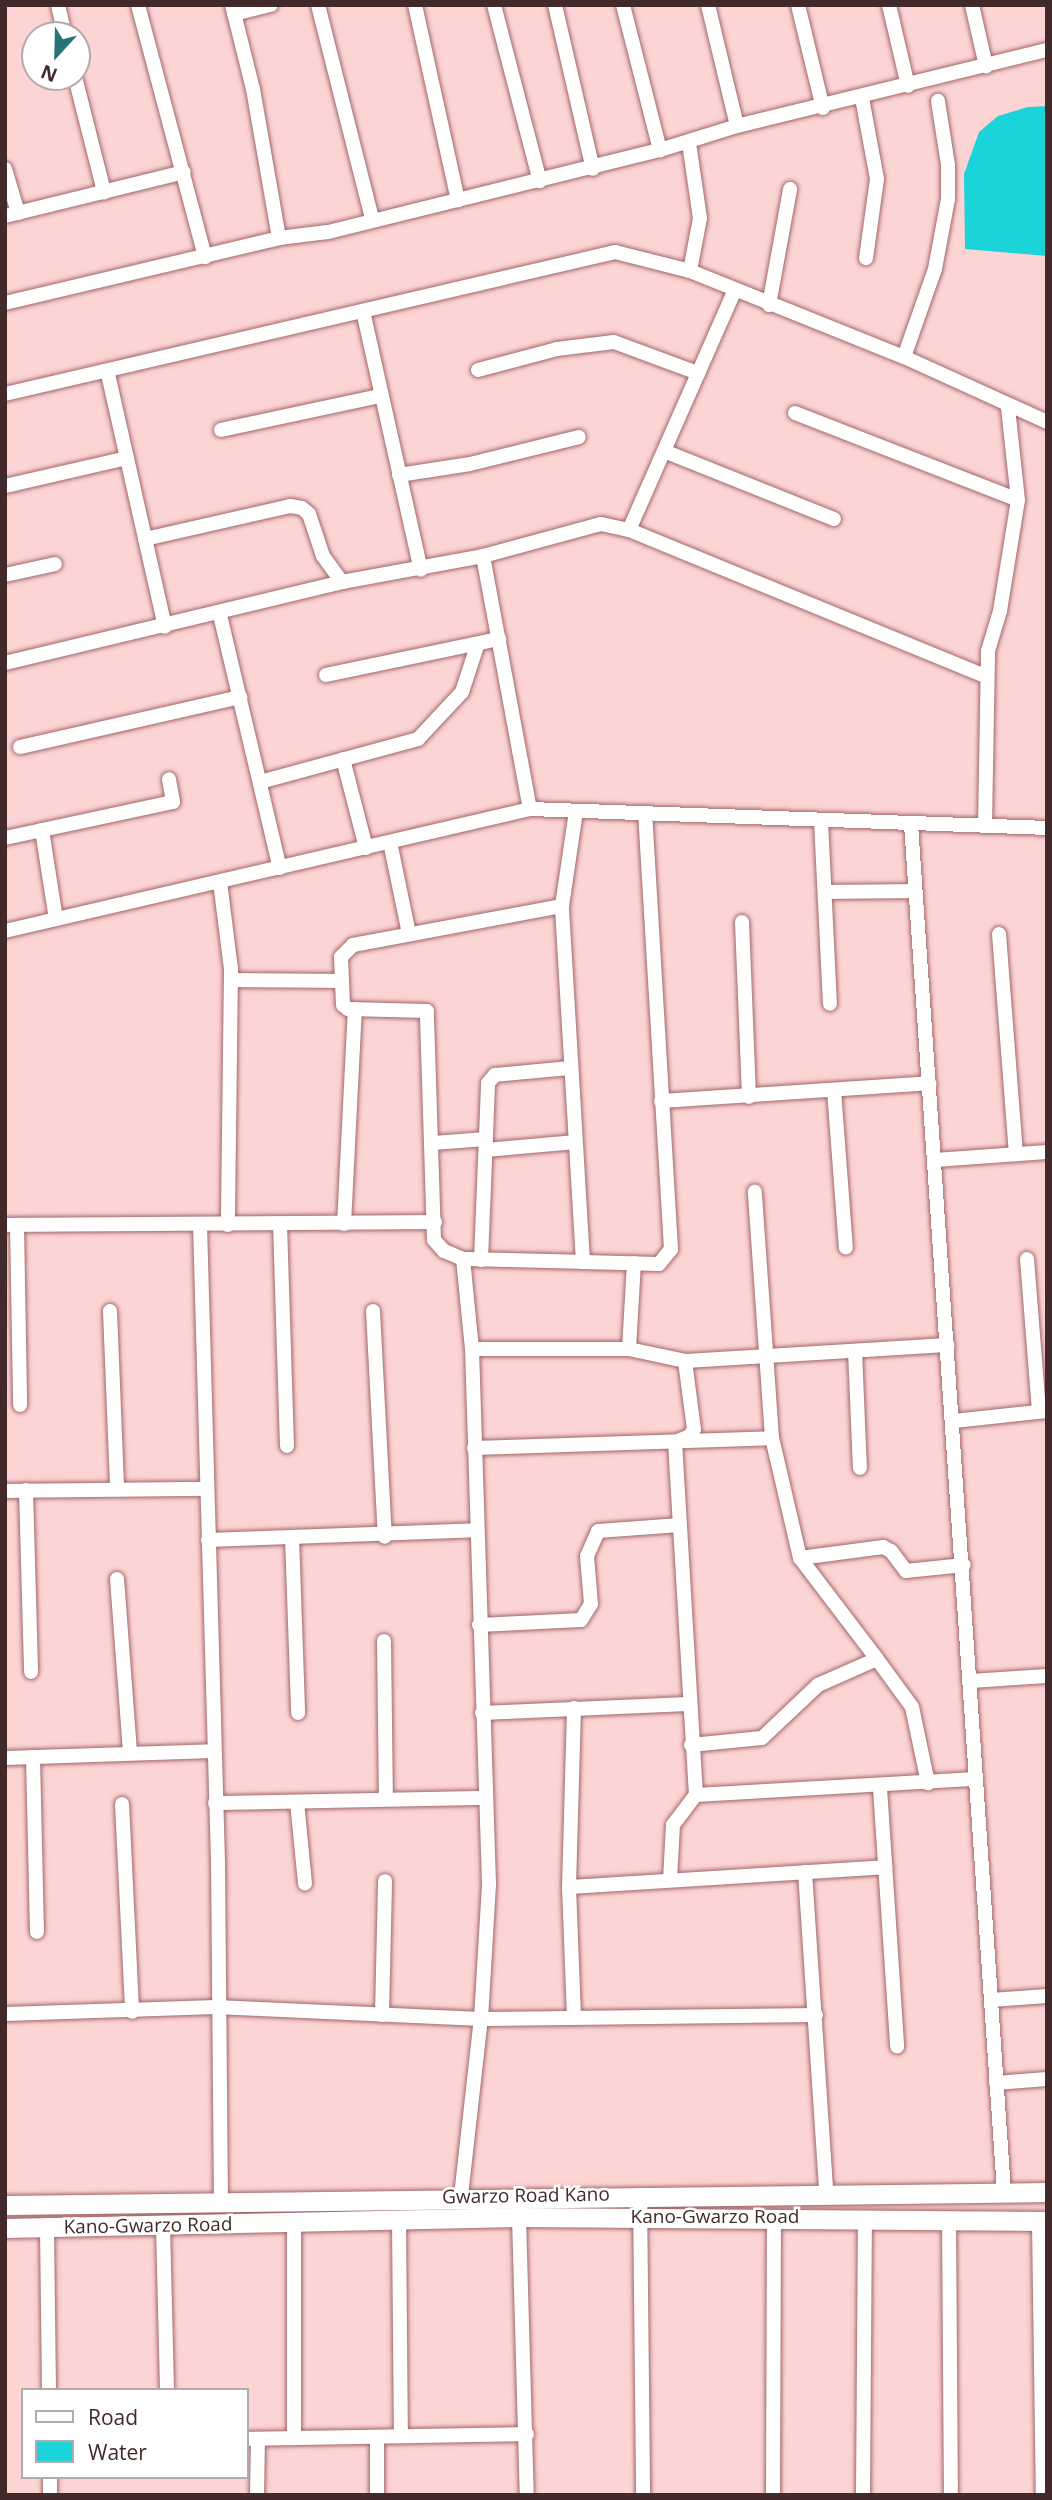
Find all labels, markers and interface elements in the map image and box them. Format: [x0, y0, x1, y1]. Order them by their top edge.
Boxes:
north arrow [21, 21, 91, 91]
text: N [37, 59, 61, 89]
street label: Gwarzo Road Kano [442, 2183, 610, 2209]
street label: Kano-Gwarzo Road [631, 2206, 799, 2228]
street label: Kano-Gwarzo Road [63, 2213, 233, 2239]
legend [21, 2388, 248, 2479]
text: Road [88, 2403, 138, 2431]
text: Water [88, 2438, 147, 2466]

